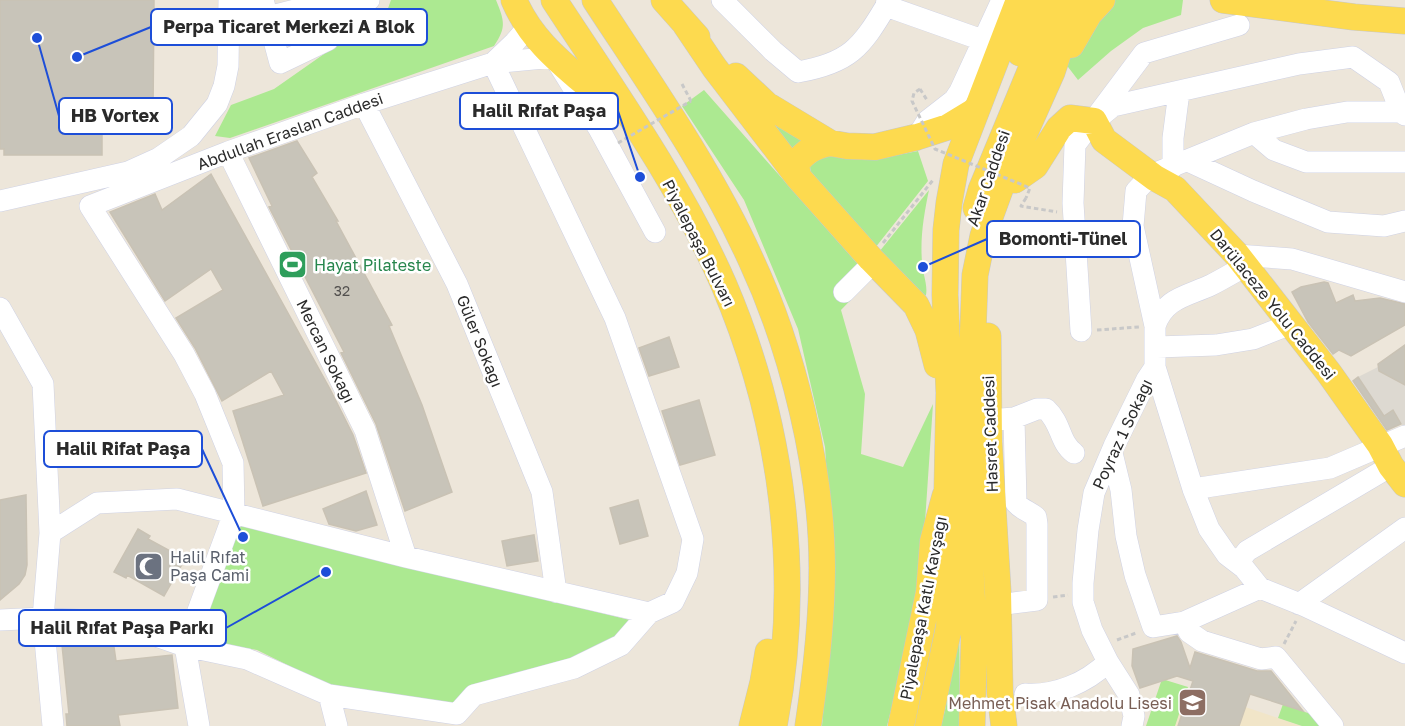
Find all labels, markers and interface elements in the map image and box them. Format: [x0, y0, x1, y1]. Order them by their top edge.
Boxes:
callout: Perpa Ticaret Merkezi A Blok [151, 9, 427, 45]
text: Perpa Ticaret Merkezi A Blok [163, 15, 416, 37]
street label: Abdullah Eraslan Caddesi [194, 88, 386, 174]
callout: Halil Rıfat Paşa [460, 93, 618, 129]
callout: HB Vortex [59, 98, 172, 134]
text: Halil Rıfat Paşa [472, 99, 606, 121]
text: HB Vortex [71, 104, 160, 126]
street label: Akar Caddesi [962, 127, 1014, 229]
street label: Piyalepaşa Bulvarı [658, 176, 740, 310]
callout: Bomonti-Tünel [987, 221, 1140, 257]
street label: Darülaceze Yolu Caddesi [1206, 224, 1340, 384]
text: Bomonti-Tünel [999, 227, 1127, 249]
sports icon: Hayat Pilateste [277, 249, 309, 281]
place label: Hayat Pilateste [314, 255, 431, 275]
house number: 32 [334, 282, 350, 299]
street label: Güler Sokağı [452, 292, 508, 390]
street label: Mercan Sokağı [292, 296, 360, 406]
street label: Hasret Caddesi [978, 375, 1002, 493]
street label: Poyraz 1 Sokağı [1088, 376, 1156, 492]
callout: Halil Rifat Paşa [44, 431, 202, 467]
text: Halil Rifat Paşa [56, 437, 190, 459]
street label: Piyalepaşa Katlı Kavşağı [895, 514, 951, 702]
place label: Halil Rıfat Paşa Cami [170, 547, 249, 585]
mosque icon: Halil Rıfat Paşa Cami [133, 550, 165, 582]
callout: Halil Rıfat Paşa Parkı [19, 610, 226, 646]
text: Halil Rıfat Paşa Parkı [30, 616, 214, 638]
school or university icon: Mehmet Pisak Anadolu Lisesi [1177, 687, 1209, 719]
place label: Mehmet Pisak Anadolu Lisesi [948, 693, 1172, 713]

